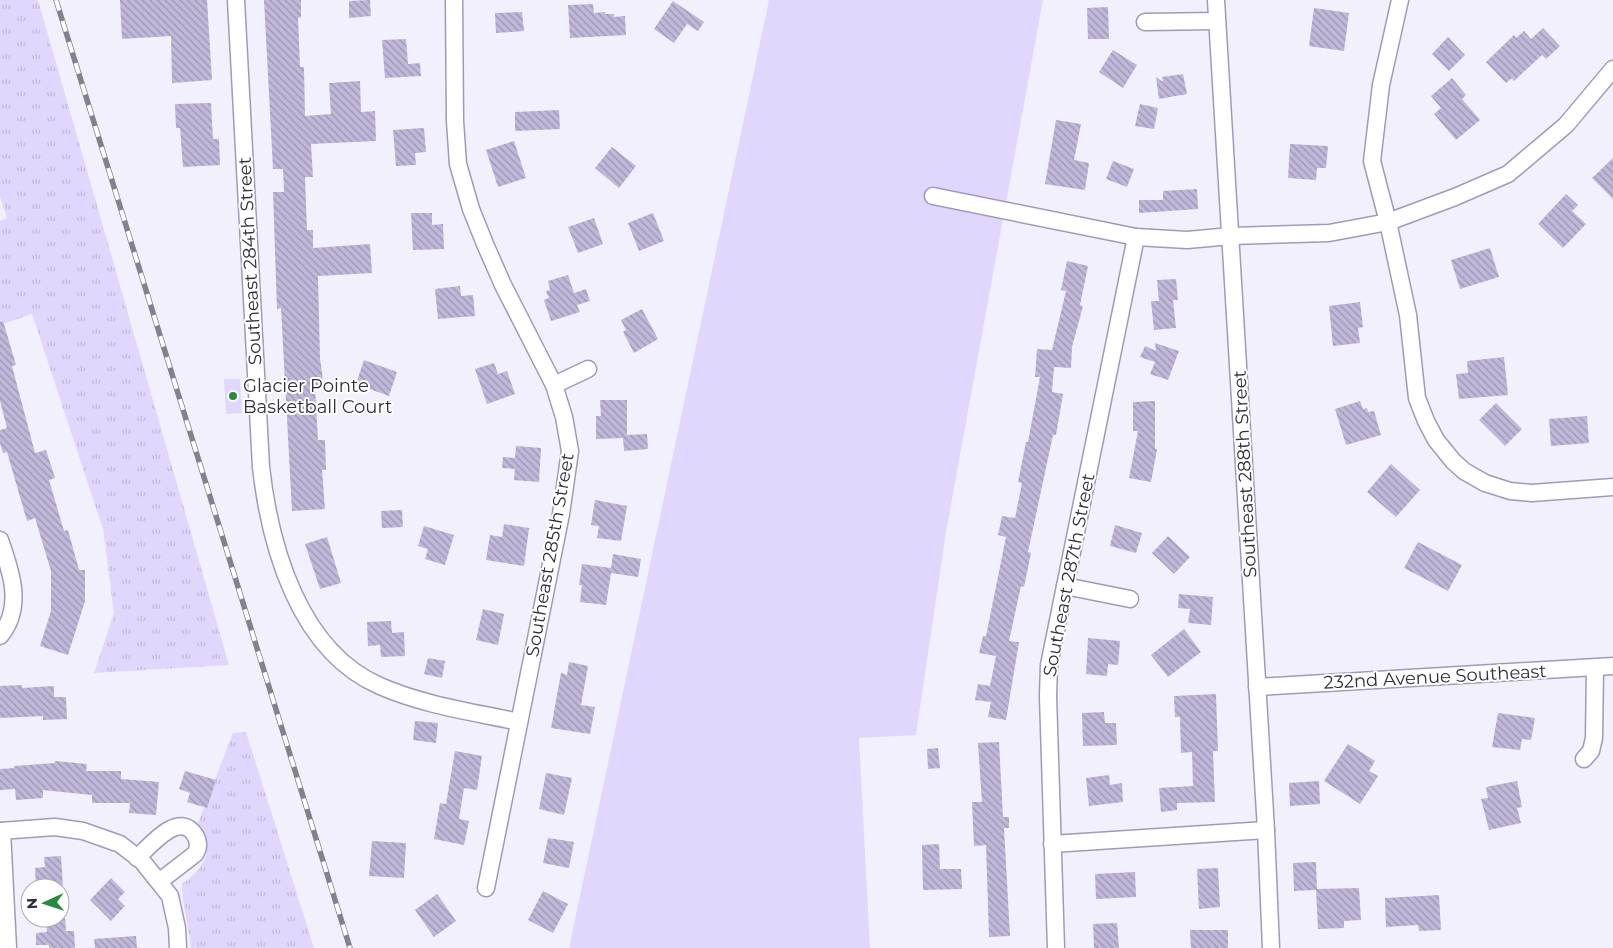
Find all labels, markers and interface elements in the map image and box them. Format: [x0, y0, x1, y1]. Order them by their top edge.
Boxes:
street label: Southeast 284th Street [234, 156, 266, 366]
street label: Southeast 288th Street [1229, 370, 1261, 578]
place label: Glacier Pointe Basketball Court [243, 375, 392, 418]
marker: Glacier Pointe Basketball Court [227, 390, 239, 402]
street label: Southeast 285th Street [521, 451, 579, 659]
street label: Southeast 287th Street [1038, 471, 1100, 679]
street label: 232nd Avenue Southeast [1323, 660, 1547, 694]
north arrow [20, 878, 70, 928]
text: N [23, 898, 41, 910]

